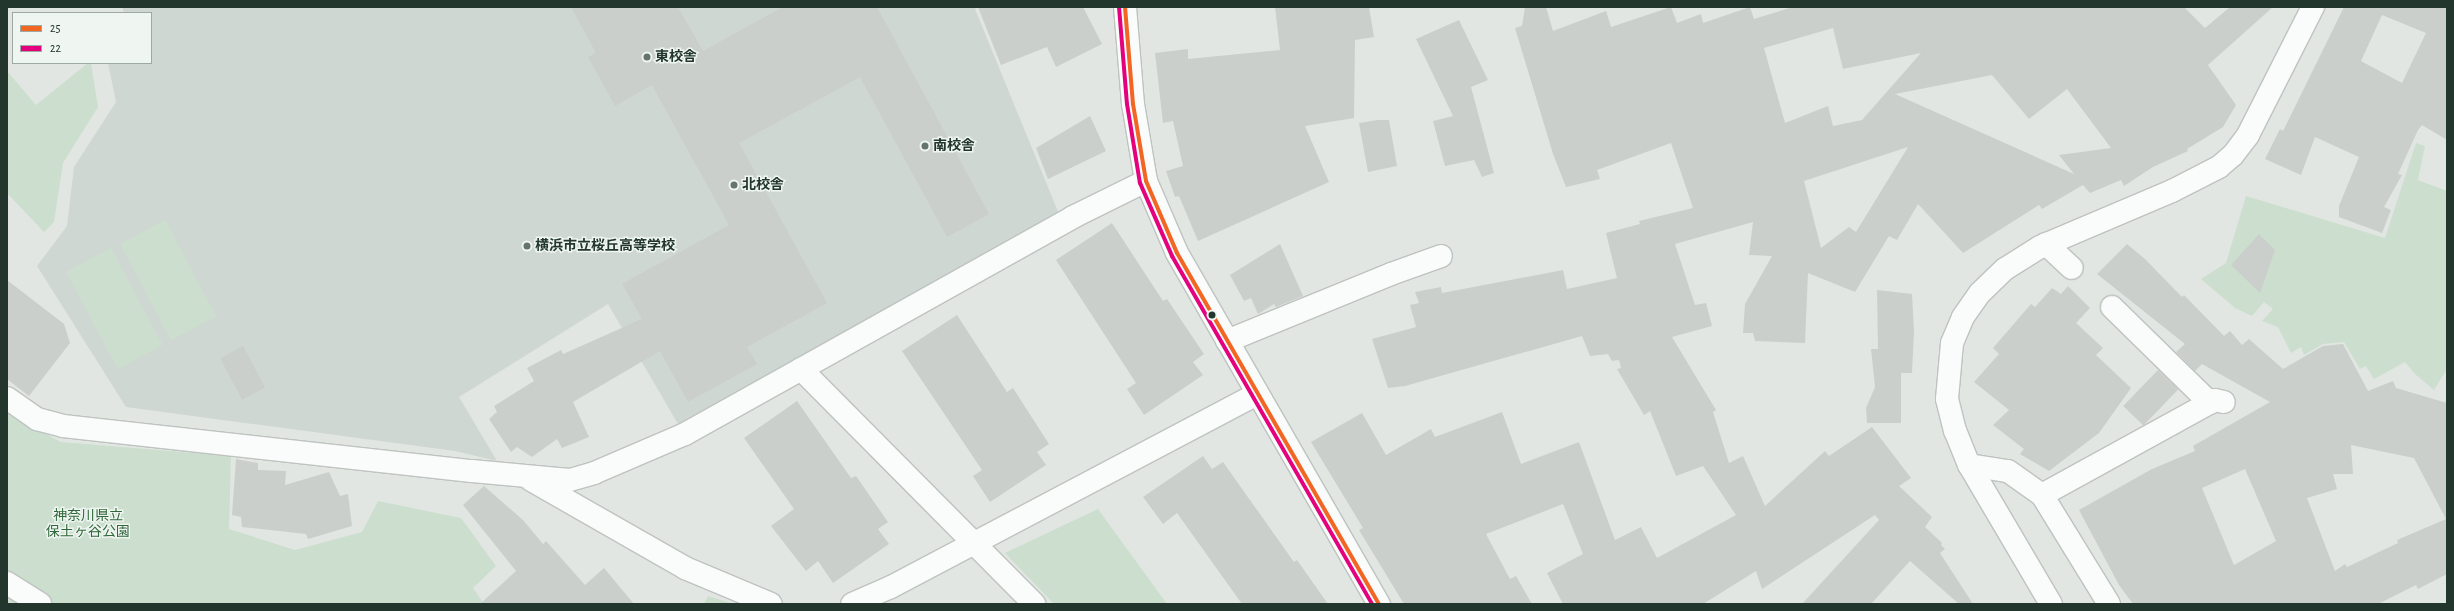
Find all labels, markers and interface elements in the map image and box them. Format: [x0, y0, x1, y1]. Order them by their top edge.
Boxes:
legend [12, 12, 152, 64]
text: 25 [50, 22, 60, 34]
text: 22 [50, 42, 61, 54]
place label: 東校舎 [655, 49, 697, 65]
marker: 東校舎 [642, 52, 652, 62]
place label: 南校舎 [933, 138, 975, 154]
marker: 南校舎 [920, 141, 930, 151]
place label: 北校舎 [742, 177, 784, 193]
marker: 北校舎 [729, 180, 739, 190]
place label: 横浜市立桜丘高等学校 [535, 238, 675, 254]
marker: 横浜市立桜丘高等学校 [522, 241, 532, 251]
unlabelled marker [1207, 310, 1217, 320]
park label: 神奈川県立 保土ヶ谷公園 [46, 508, 130, 540]

